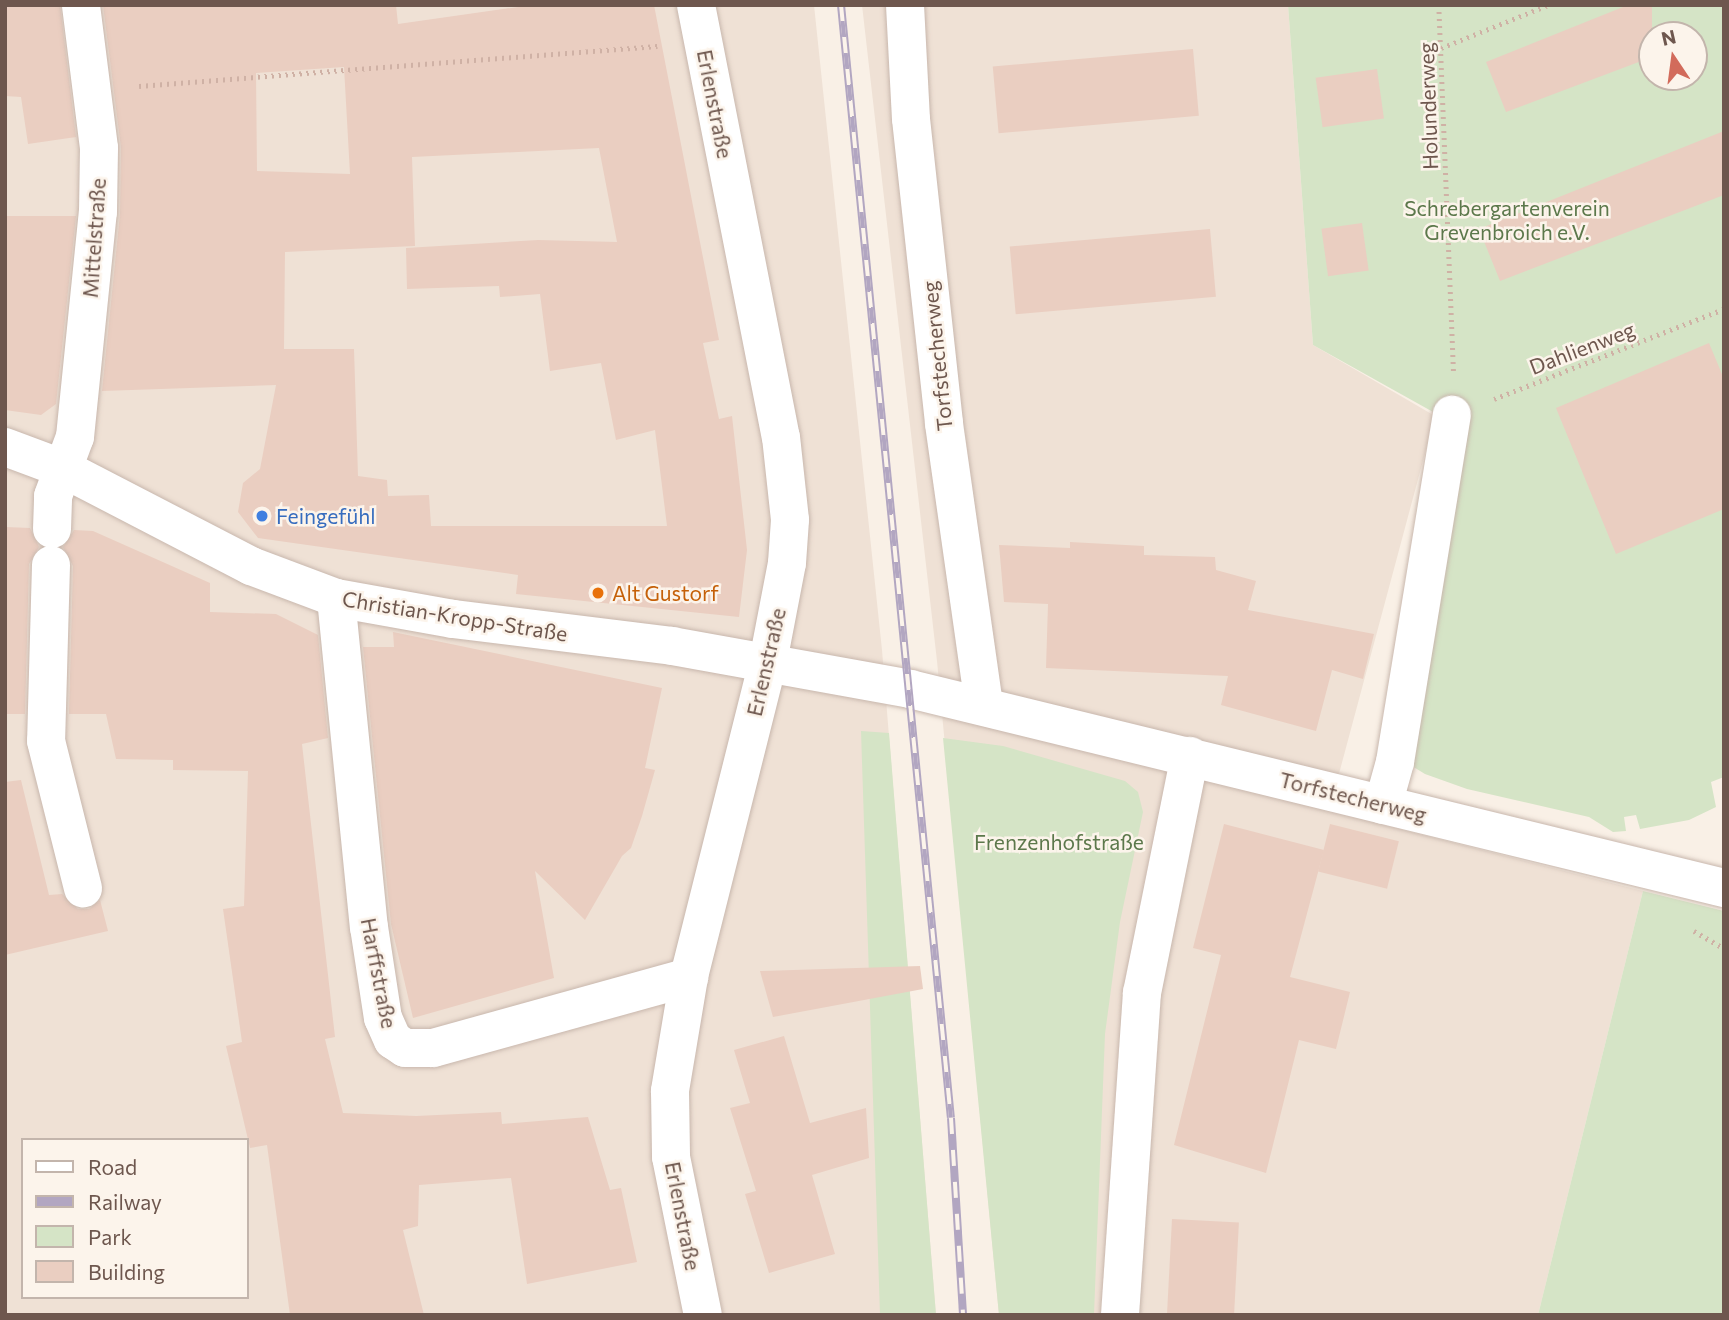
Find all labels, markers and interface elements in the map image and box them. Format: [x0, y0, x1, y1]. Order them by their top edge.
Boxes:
north arrow [1638, 21, 1708, 91]
text: N [1659, 24, 1678, 50]
street label: Holunderweg [1413, 42, 1443, 170]
street label: Erlenstraße [692, 47, 738, 161]
street label: Mittelstraße [77, 177, 111, 299]
park label: Schrebergartenverein Grevenbroich e.V. [1404, 195, 1610, 245]
street label: Torfstecherweg [917, 280, 957, 432]
street label: Dahlienweg [1526, 316, 1638, 380]
place label: Feingefühl [276, 503, 376, 529]
marker: Feingefühl [254, 508, 270, 524]
place label: Alt Gustorf [612, 580, 719, 606]
marker: Alt Gustorf [590, 585, 606, 601]
street label: Christian-Kropp-Straße [341, 586, 569, 646]
street label: Erlenstraße [741, 605, 791, 719]
street label: Torfstecherweg [1277, 767, 1429, 827]
park label: Frenzenhofstraße [974, 829, 1144, 855]
street label: Harffstraße [356, 916, 402, 1030]
legend [21, 1138, 248, 1299]
text: Road [88, 1154, 137, 1179]
street label: Erlenstraße [660, 1159, 706, 1273]
text: Railway [88, 1189, 162, 1214]
text: Park [88, 1224, 132, 1249]
text: Building [88, 1259, 165, 1284]

